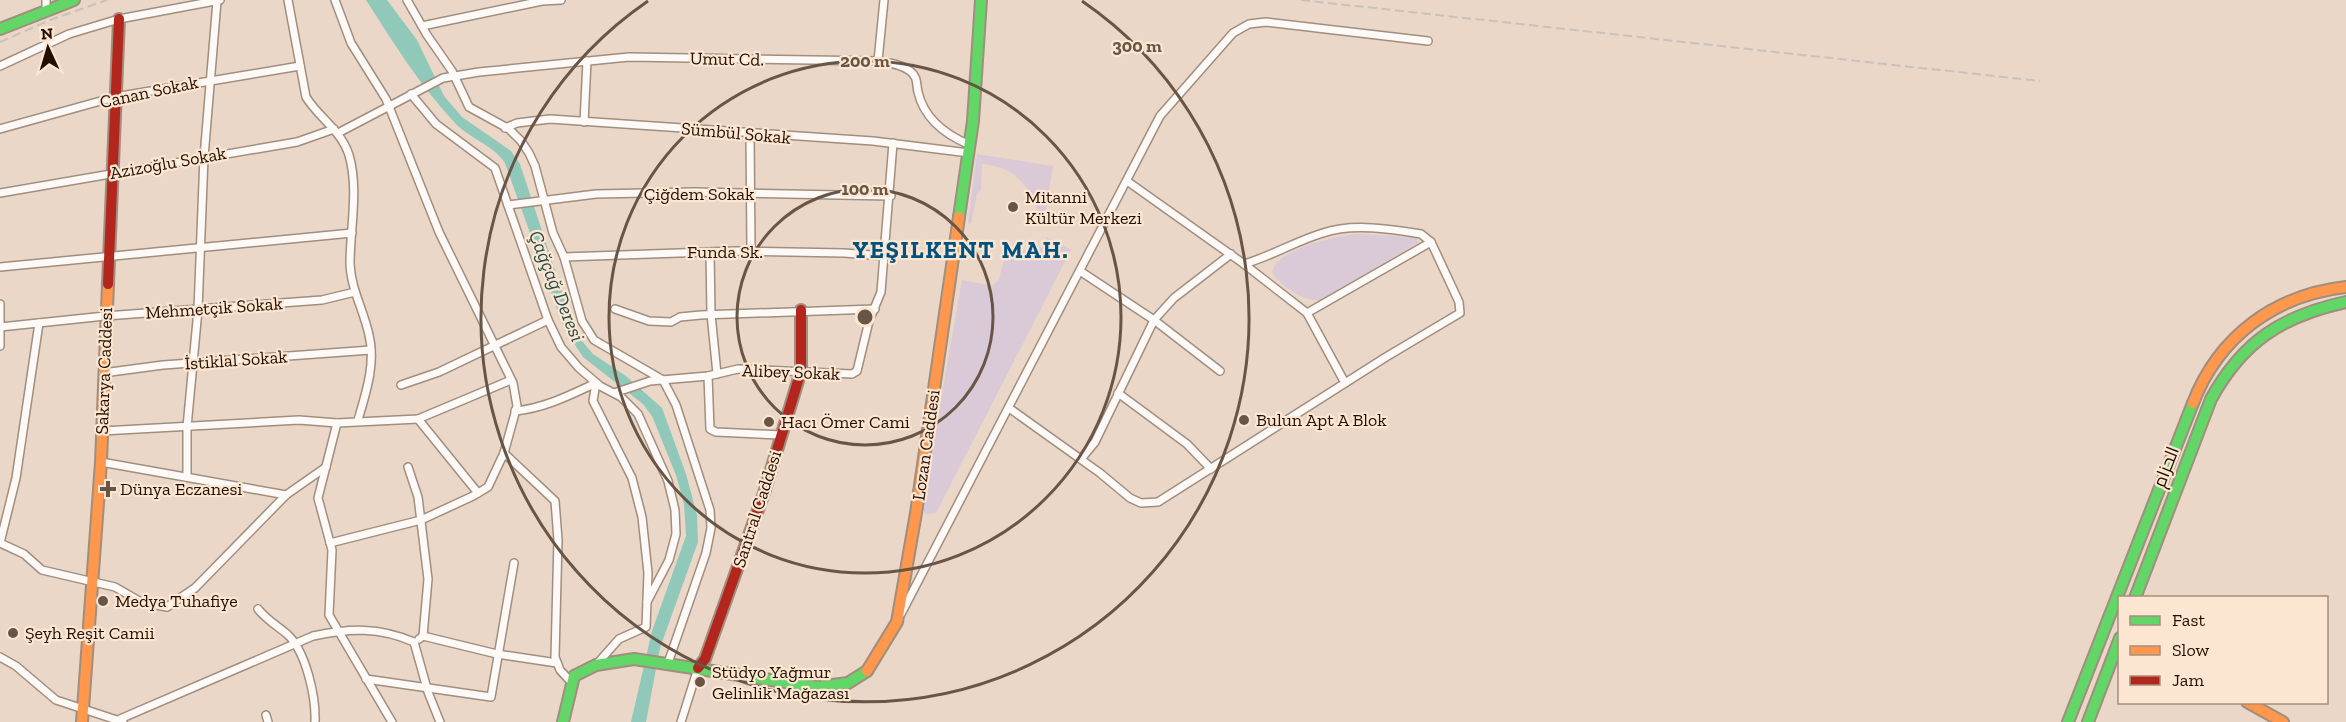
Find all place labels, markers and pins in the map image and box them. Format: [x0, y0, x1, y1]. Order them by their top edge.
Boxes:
place label: Mitanni Kültür Merkezi [1025, 186, 1142, 229]
marker: Mitanni Kültür Merkezi [1006, 200, 1020, 214]
centre of rings [855, 307, 875, 327]
place label: Bulun Apt A Blok [1256, 409, 1387, 431]
place label: Hacı Ömer Cami [781, 411, 910, 433]
marker: Bulun Apt A Blok [1237, 413, 1251, 427]
marker: Hacı Ömer Cami [762, 415, 776, 429]
place label: Dünya Eczanesi [120, 478, 242, 500]
marker: Dünya Eczanesi [101, 482, 115, 496]
place label: Medya Tuhafiye [115, 590, 238, 612]
marker: Medya Tuhafiye [96, 594, 110, 608]
place label: Şeyh Reşit Camii [25, 622, 155, 644]
marker: Şeyh Reşit Camii [6, 626, 20, 640]
place label: Stüdyo Yağmur Gelinlik Mağazası [712, 661, 849, 704]
marker: Stüdyo Yağmur Gelinlik Mağazası [693, 675, 707, 689]

